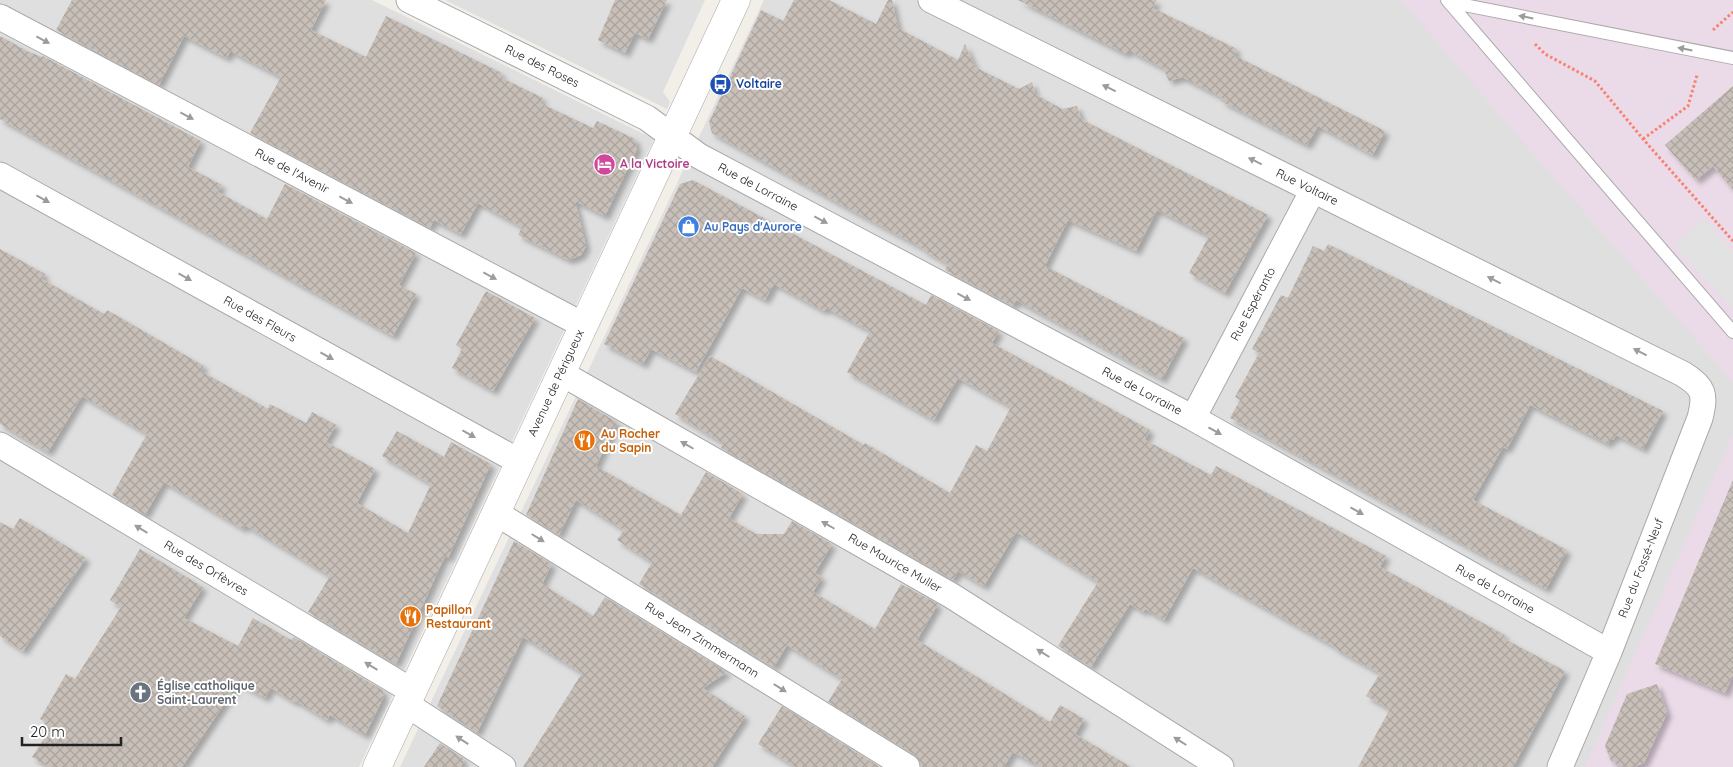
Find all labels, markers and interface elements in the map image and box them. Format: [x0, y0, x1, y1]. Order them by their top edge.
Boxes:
one-way arrow [1517, 13, 1533, 21]
one-way arrow [36, 36, 50, 44]
street label: Rue des Roses [503, 41, 582, 90]
one-way arrow [1677, 44, 1693, 52]
bus stop icon: Voltaire [708, 72, 732, 96]
place label: Voltaire [736, 76, 782, 91]
one-way arrow [1102, 84, 1116, 92]
one-way arrow [180, 112, 194, 120]
street label: Rue de l'Avenir [253, 145, 332, 197]
hotel icon: A la Victoire [592, 152, 616, 176]
place label: A la Victoire [620, 156, 690, 171]
one-way arrow [1248, 156, 1262, 164]
street label: Rue de Lorraine [716, 159, 801, 214]
street label: Rue Voltaire [1274, 165, 1341, 208]
one-way arrow [36, 194, 49, 203]
one-way arrow [339, 196, 353, 204]
shop icon: Au Pays d'Aurore [676, 215, 700, 239]
one-way arrow [813, 216, 828, 224]
place label: Au Pays d'Aurore [704, 219, 802, 234]
street label: Rue Espéranto [1227, 264, 1278, 343]
one-way arrow [482, 272, 497, 280]
one-way arrow [178, 273, 192, 281]
one-way arrow [1487, 276, 1501, 284]
street label: Rue des Fleurs [221, 292, 300, 345]
one-way arrow [957, 292, 971, 301]
street label: Avenue de Périgueux [524, 327, 587, 439]
one-way arrow [1632, 348, 1647, 356]
one-way arrow [320, 352, 335, 360]
street label: Rue de Lorraine [1100, 363, 1185, 418]
place label: Au Rocher du Sapin [601, 426, 660, 455]
one-way arrow [1208, 427, 1223, 435]
restaurant icon: Au Rocher du Sapin [573, 429, 597, 453]
one-way arrow [463, 430, 476, 439]
one-way arrow [681, 440, 694, 449]
one-way arrow [1350, 506, 1364, 515]
street label: Rue du Fossé-Neuf [1615, 515, 1667, 620]
one-way arrow [821, 521, 836, 529]
one-way arrow [134, 525, 147, 534]
street label: Rue Maurice Muller [846, 530, 945, 596]
one-way arrow [531, 533, 545, 542]
street label: Rue des Orfèvres [162, 537, 251, 599]
street label: Rue de Lorraine [1453, 561, 1538, 617]
street label: Rue Jean Zimmermann [642, 598, 762, 681]
place label: Papillon Restaurant [426, 602, 491, 631]
restaurant icon: Papillon Restaurant [398, 605, 422, 629]
one-way arrow [1036, 649, 1049, 658]
one-way arrow [364, 662, 377, 671]
place label: Église catholique Saint-Laurent [157, 678, 255, 707]
church icon: Église catholique Saint-Laurent [129, 681, 153, 705]
one-way arrow [774, 683, 787, 693]
scale bar [22, 714, 121, 746]
text: 20 m [30, 722, 65, 741]
one-way arrow [455, 735, 469, 745]
one-way arrow [1173, 736, 1187, 745]

